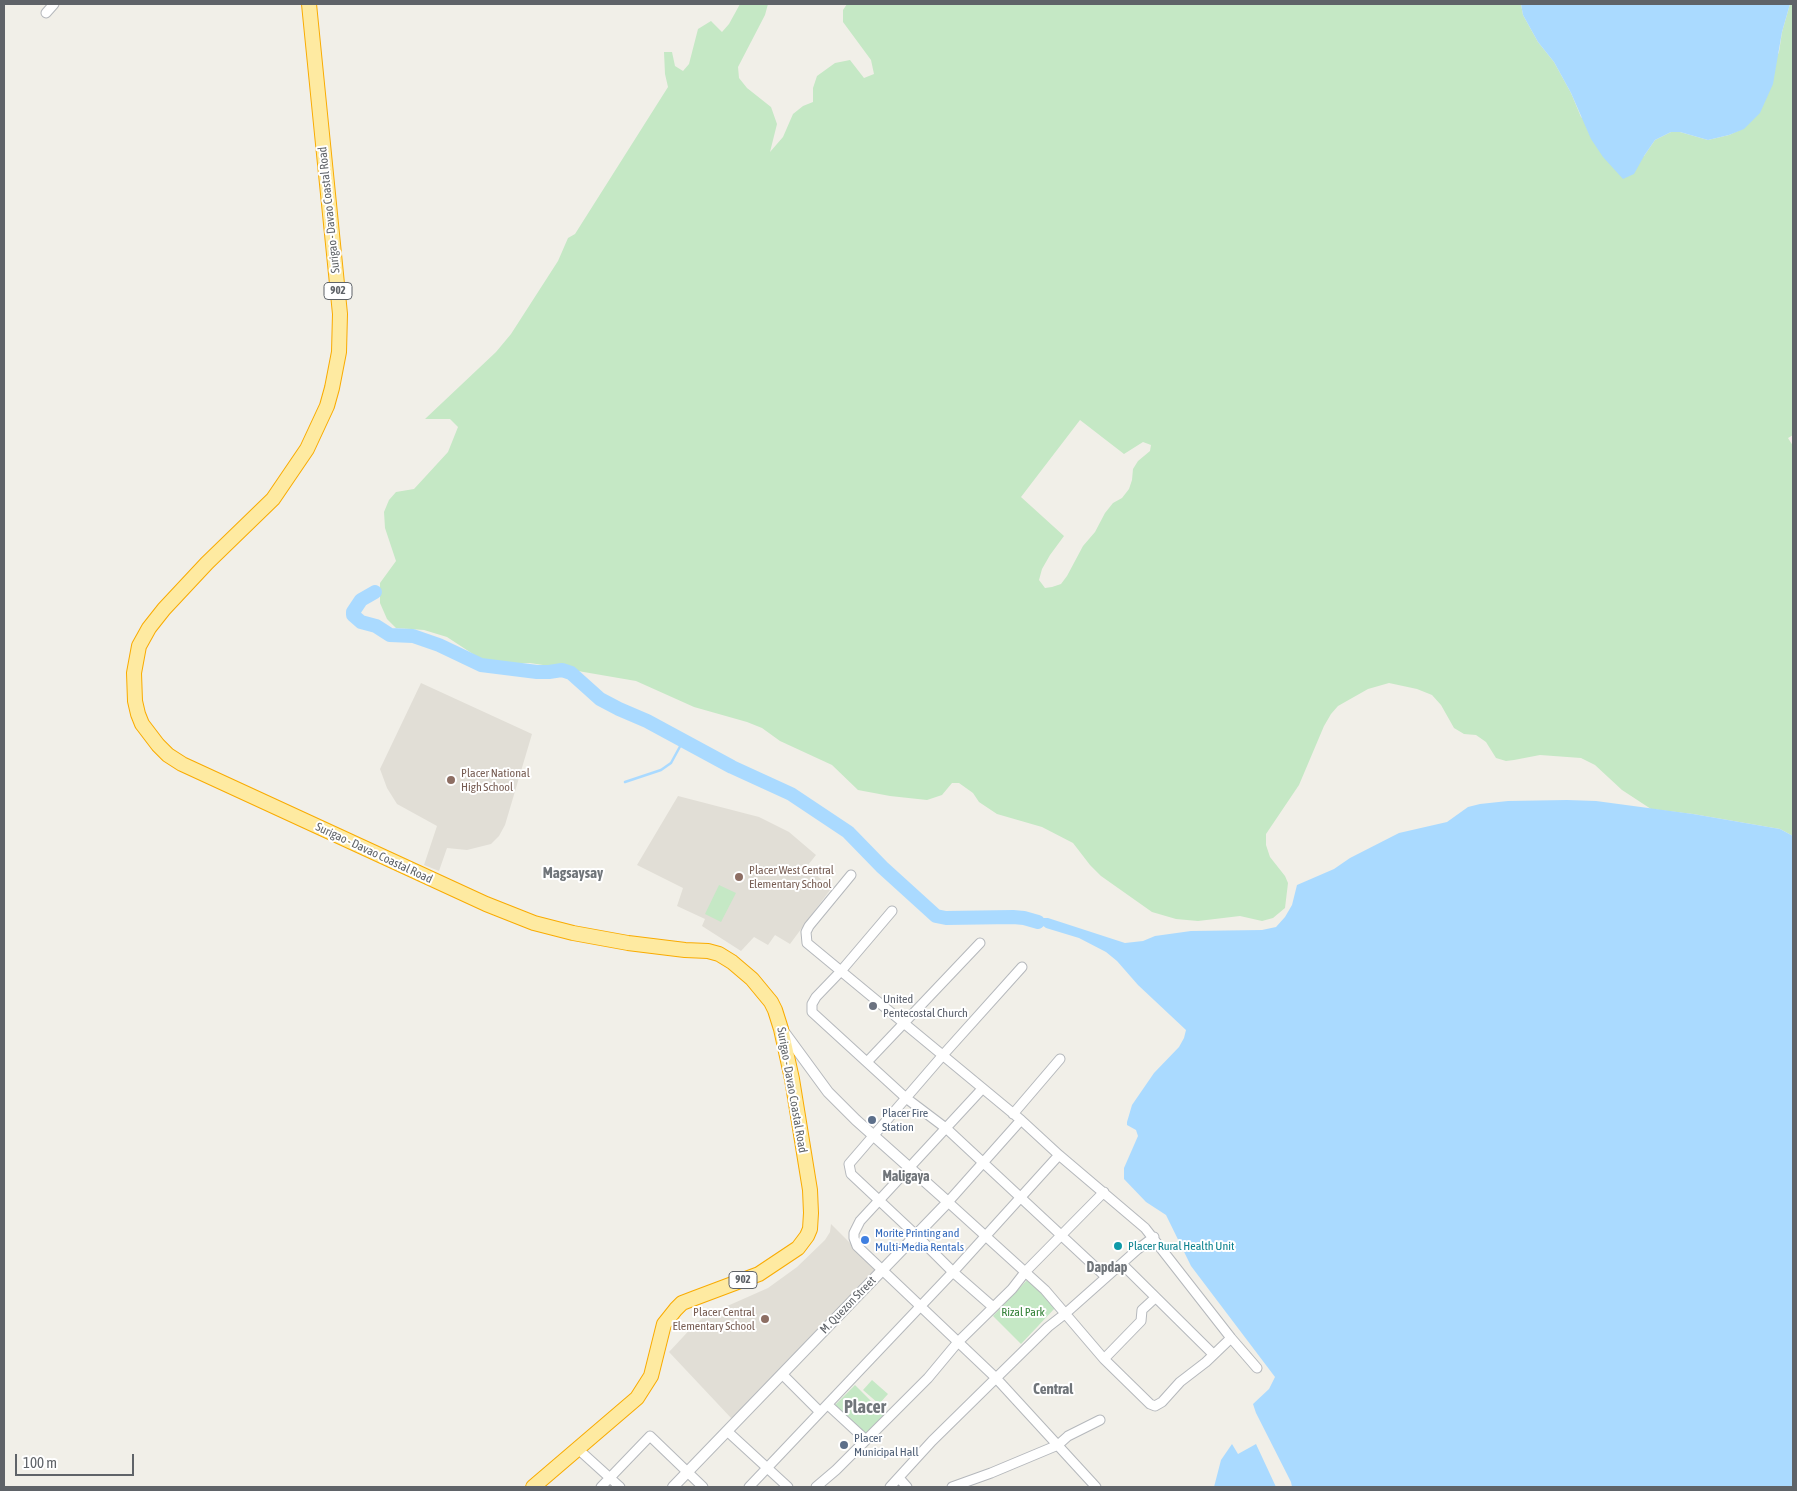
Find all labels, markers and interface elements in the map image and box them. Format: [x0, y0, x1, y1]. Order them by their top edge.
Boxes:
street label: Surigao - Davao Coastal Road [315, 146, 343, 274]
road number: 902 [324, 282, 352, 300]
place label: Placer National High School [461, 766, 530, 794]
marker: Placer National High School [445, 774, 457, 786]
street label: Surigao - Davao Coastal Road [313, 820, 435, 886]
place label: Placer West Central Elementary School [749, 863, 834, 891]
district label: Magsaysay [543, 864, 603, 882]
marker: Placer West Central Elementary School [733, 871, 745, 883]
place label: United Pentecostal Church [883, 992, 968, 1020]
marker: United Pentecostal Church [867, 1000, 879, 1012]
street label: Surigao - Davao Coastal Road [774, 1026, 810, 1154]
place label: Placer Fire Station [882, 1106, 928, 1134]
marker: Placer Fire Station [866, 1114, 878, 1126]
district label: Maligaya [882, 1169, 930, 1185]
place label: Morite Printing and Multi-Media Rentals [875, 1226, 964, 1254]
marker: Morite Printing and Multi-Media Rentals [859, 1234, 871, 1246]
place label: Placer Rural Health Unit [1128, 1239, 1234, 1253]
marker: Placer Rural Health Unit [1112, 1240, 1124, 1252]
district label: Dapdap [1087, 1260, 1127, 1276]
road number: 902 [729, 1272, 757, 1288]
street label: M. Quezon Street [817, 1273, 879, 1337]
place label: Placer Central Elementary School [673, 1305, 755, 1333]
park label: Rizal Park [1001, 1305, 1045, 1319]
marker: Placer Central Elementary School [759, 1313, 771, 1325]
district label: Central [1033, 1380, 1073, 1398]
district label: Placer [844, 1396, 886, 1418]
place label: Placer Municipal Hall [854, 1431, 919, 1459]
marker: Placer Municipal Hall [838, 1439, 850, 1451]
scale bar [18, 1444, 136, 1476]
text: 100 m [23, 1454, 57, 1471]

